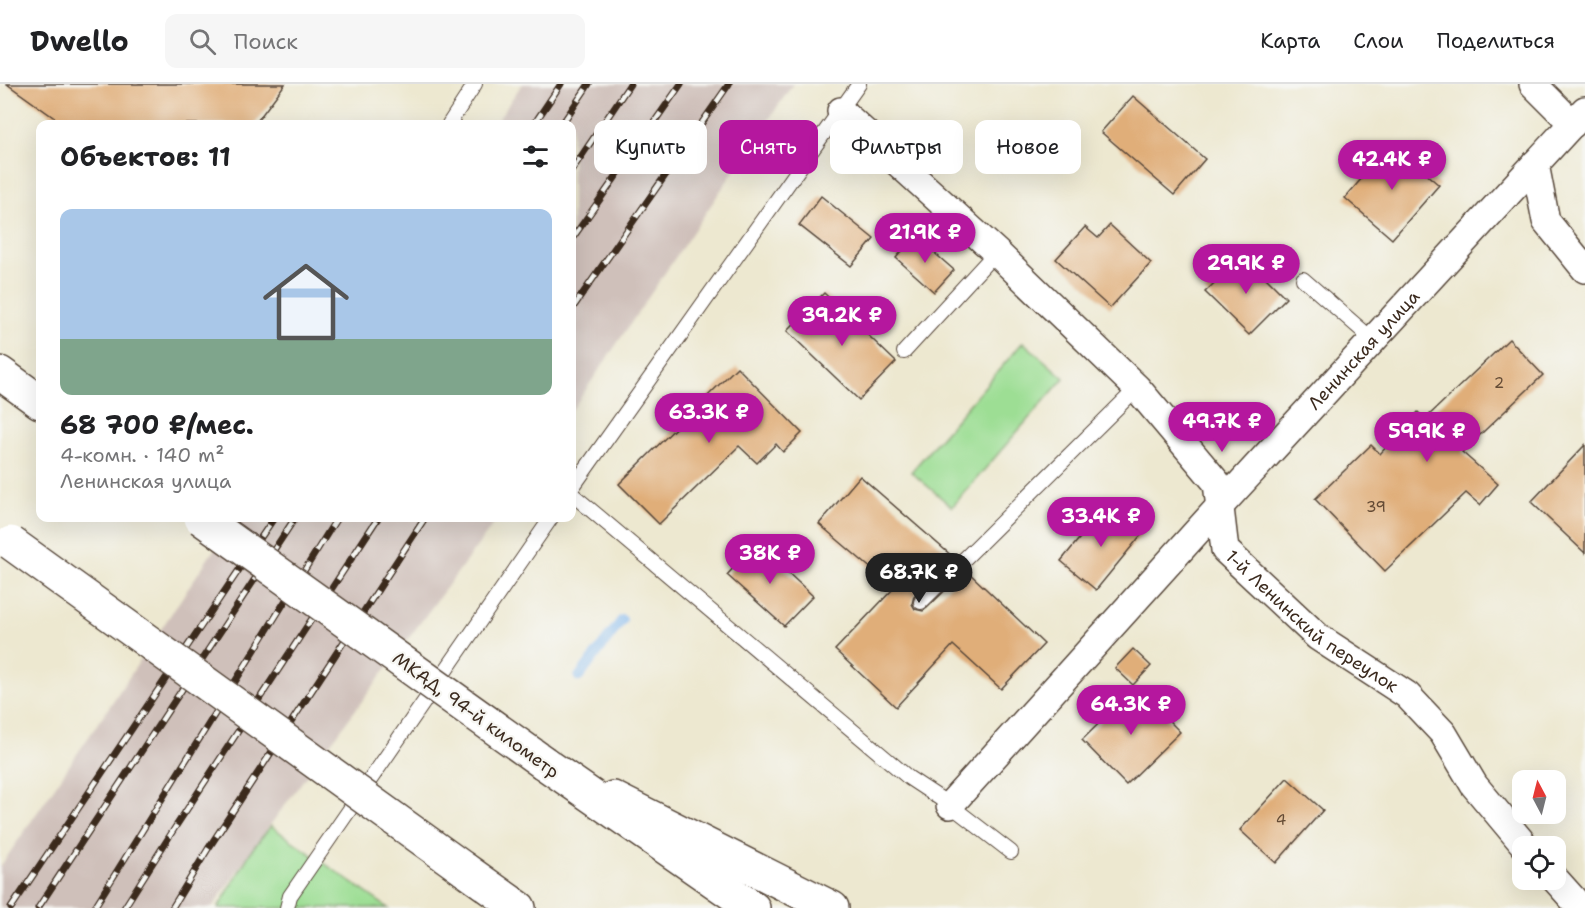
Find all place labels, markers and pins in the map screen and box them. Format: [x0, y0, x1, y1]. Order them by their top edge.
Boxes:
pin: 42.4K ₽ [1337, 140, 1447, 191]
pin: 21.9K ₽ [870, 213, 980, 264]
pin: 29.9K ₽ [1191, 244, 1301, 295]
pin: 39.2K ₽ [787, 296, 897, 347]
pin: 63.3K ₽ [654, 393, 764, 444]
pin: 49.7K ₽ [1167, 402, 1277, 453]
pin: 59.9K ₽ [1372, 412, 1482, 463]
pin: 33.4K ₽ [1046, 497, 1156, 548]
pin: 38K ₽ [728, 534, 812, 585]
pin: 68.7K ₽ [864, 553, 974, 604]
pin: 64.3K ₽ [1076, 685, 1186, 736]

